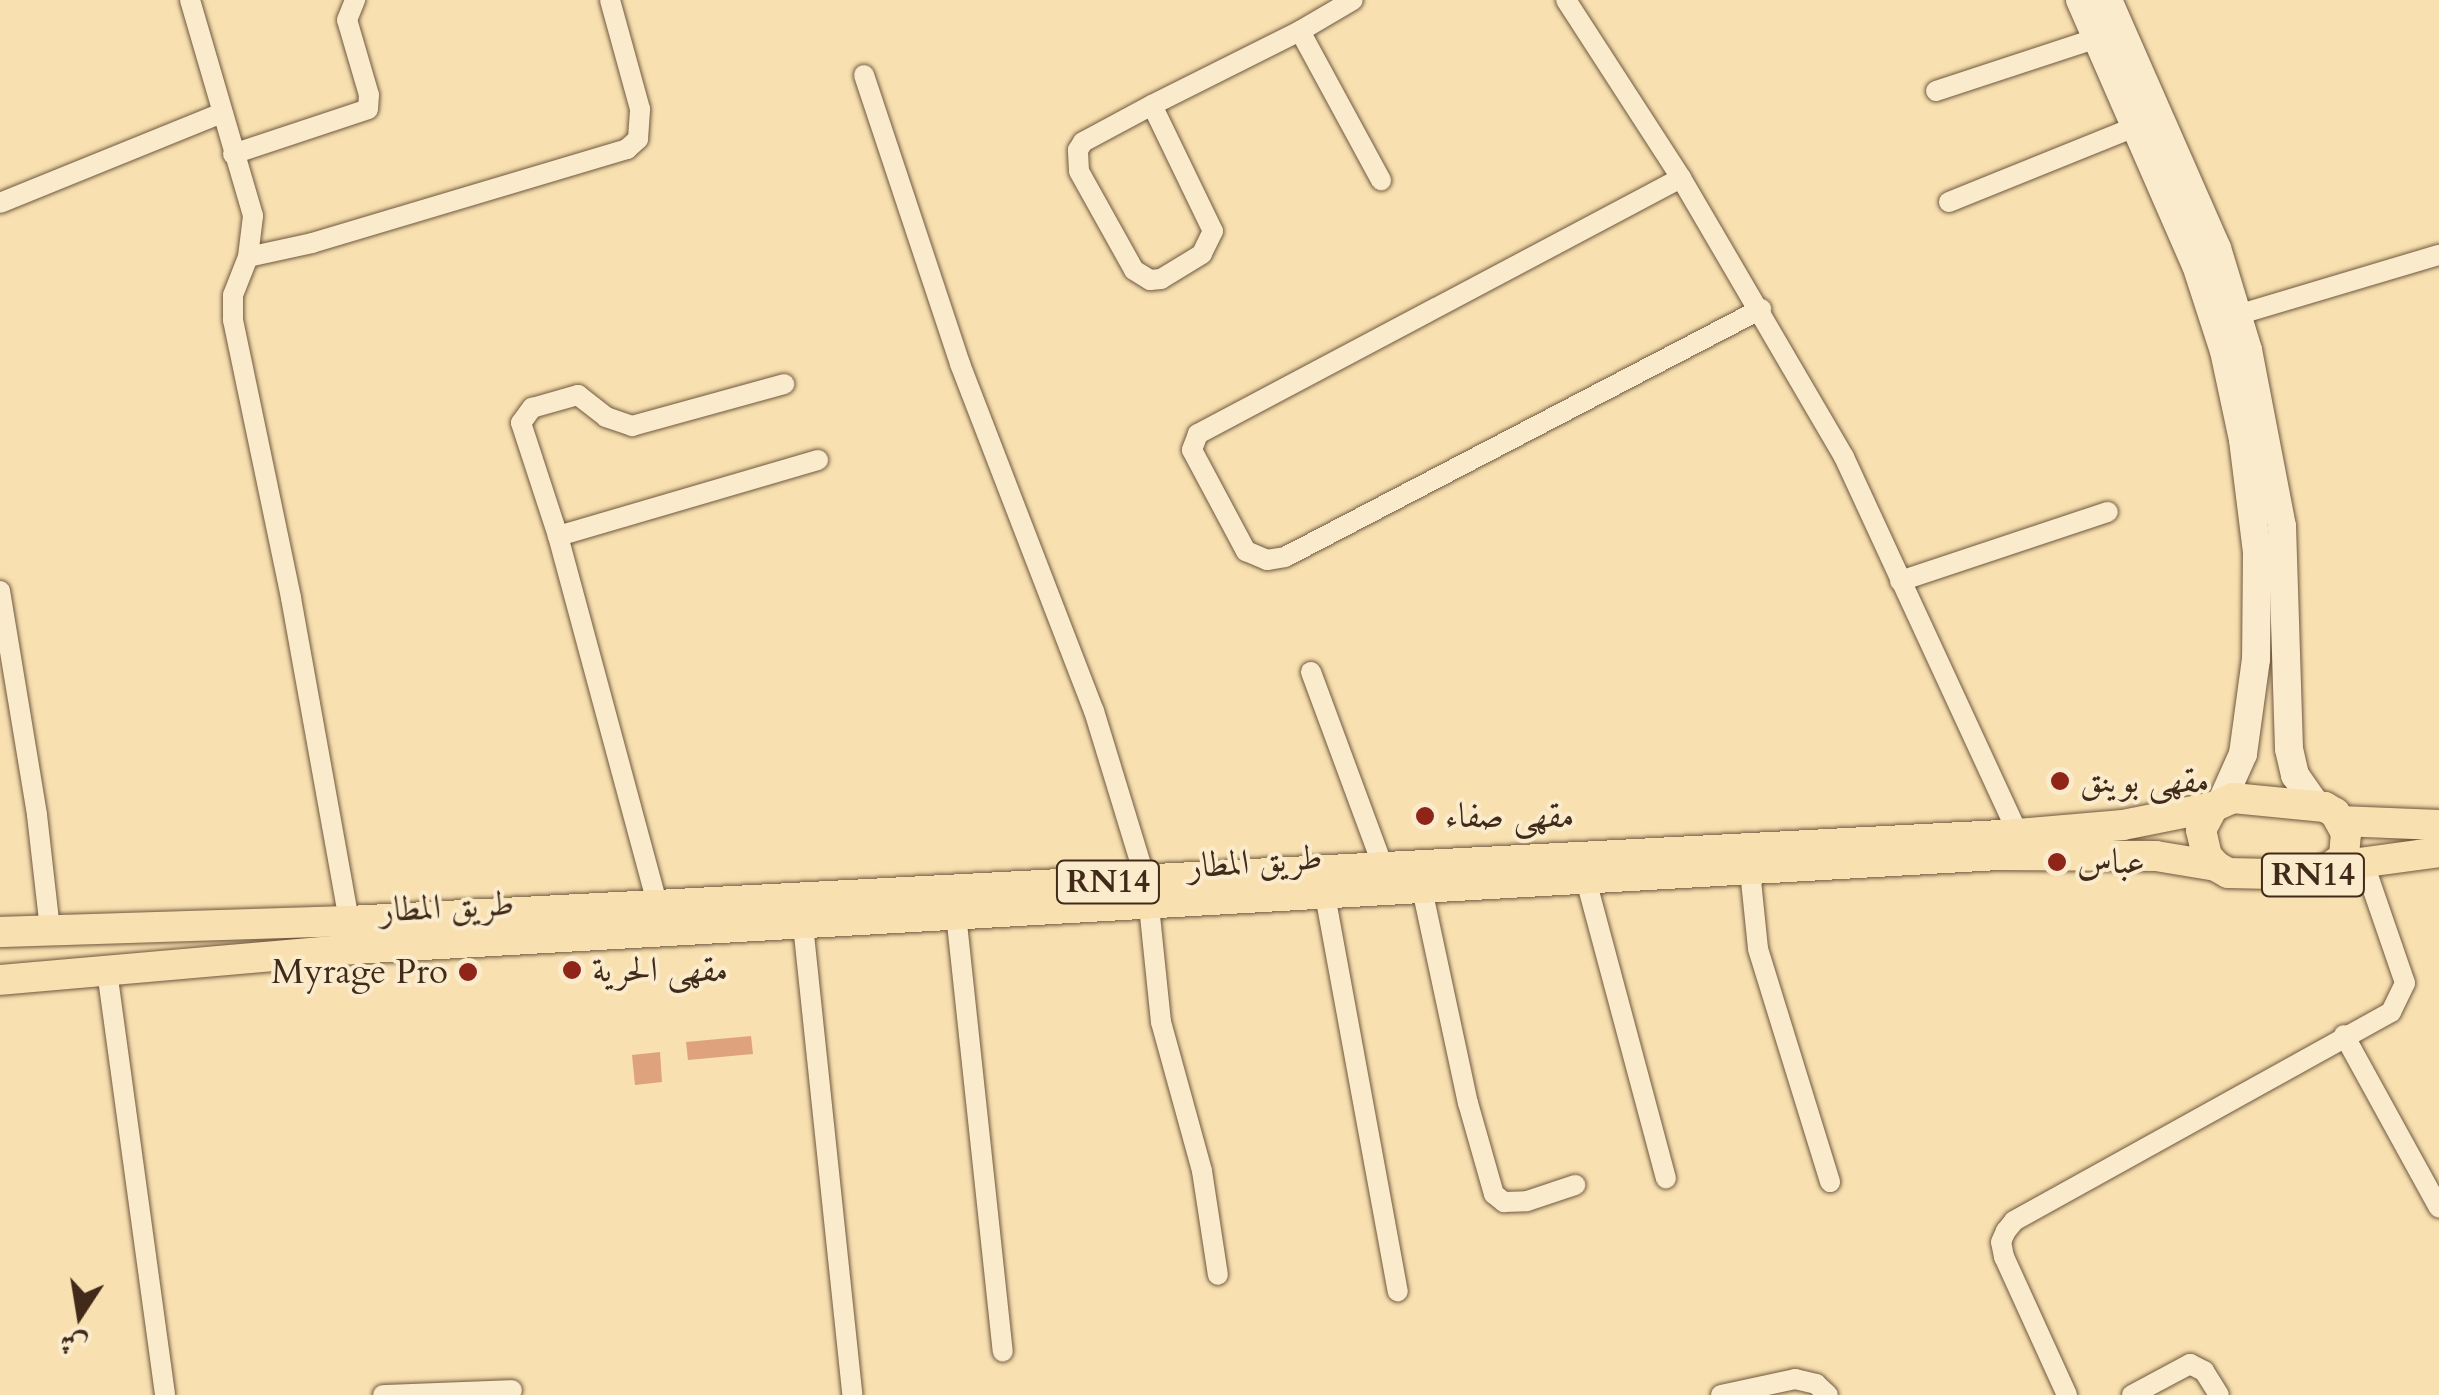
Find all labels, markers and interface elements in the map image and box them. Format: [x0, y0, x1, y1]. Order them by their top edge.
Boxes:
place label: مقهى بوينق [2080, 760, 2209, 802]
marker: مقهى بوينق [2049, 770, 2071, 792]
place label: مقهى صفاء [1445, 795, 1574, 837]
marker: مقهى صفاء [1414, 805, 1436, 827]
street label: طريق المطار [1186, 836, 1324, 888]
place label: عباس [2077, 841, 2145, 883]
road number: RN14 [2260, 848, 2366, 902]
marker: عباس [2046, 851, 2068, 873]
road number: RN14 [1056, 855, 1160, 909]
street label: طريق المطار [379, 883, 515, 931]
place label: مقهى الحرية [592, 949, 728, 991]
place label: Myrage Pro [271, 951, 448, 993]
marker: مقهى الحرية [561, 959, 583, 981]
marker: Myrage Pro [457, 961, 479, 983]
north arrow [30, 1265, 130, 1365]
text: ش [56, 1323, 91, 1366]

